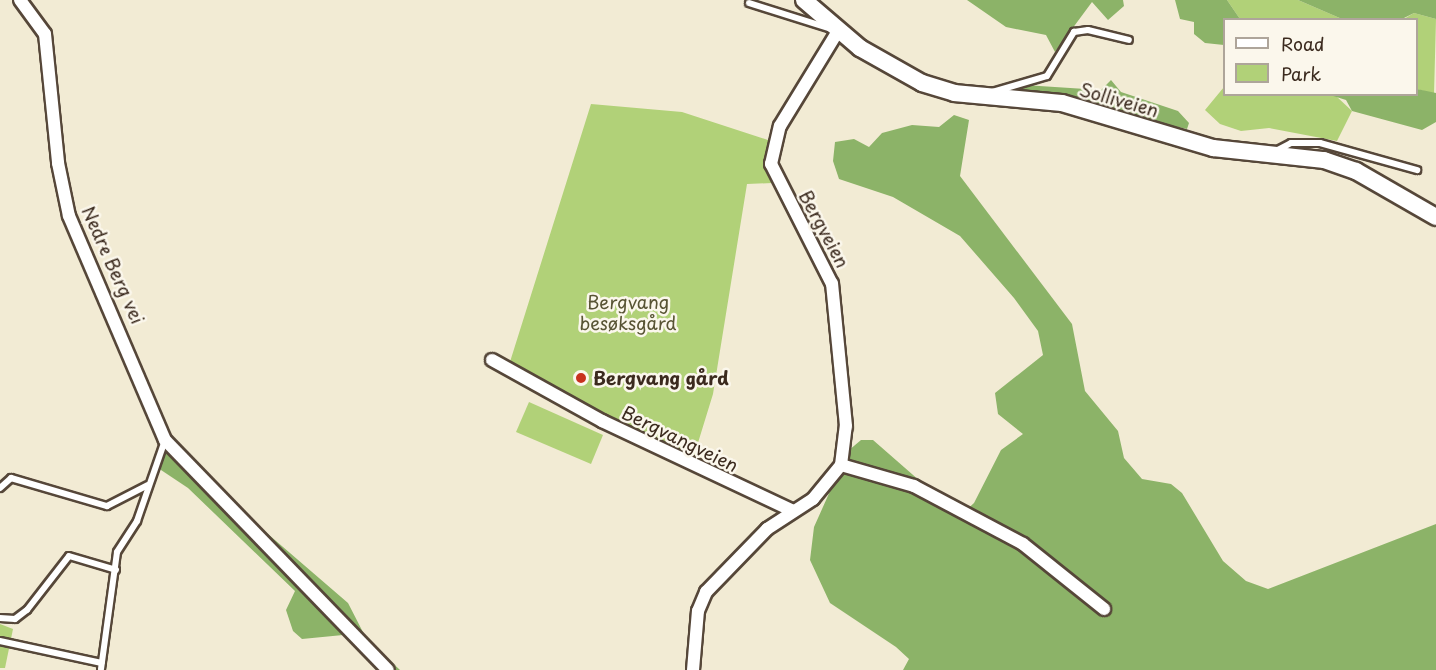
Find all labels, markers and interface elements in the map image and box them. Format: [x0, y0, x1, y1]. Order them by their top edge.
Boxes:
legend [1223, 18, 1418, 96]
text: Road [1281, 30, 1325, 57]
text: Park [1281, 60, 1321, 87]
street label: Solliveien [1077, 78, 1161, 122]
street label: Bergveien [795, 187, 853, 271]
street label: Nedre Berg vei [77, 203, 149, 327]
park label: Bergvang besøksgård [579, 292, 677, 334]
place label: Bergvang gård [593, 367, 729, 389]
marker: Bergvang gård [574, 371, 588, 385]
street label: Bergvangveien [618, 402, 742, 476]

